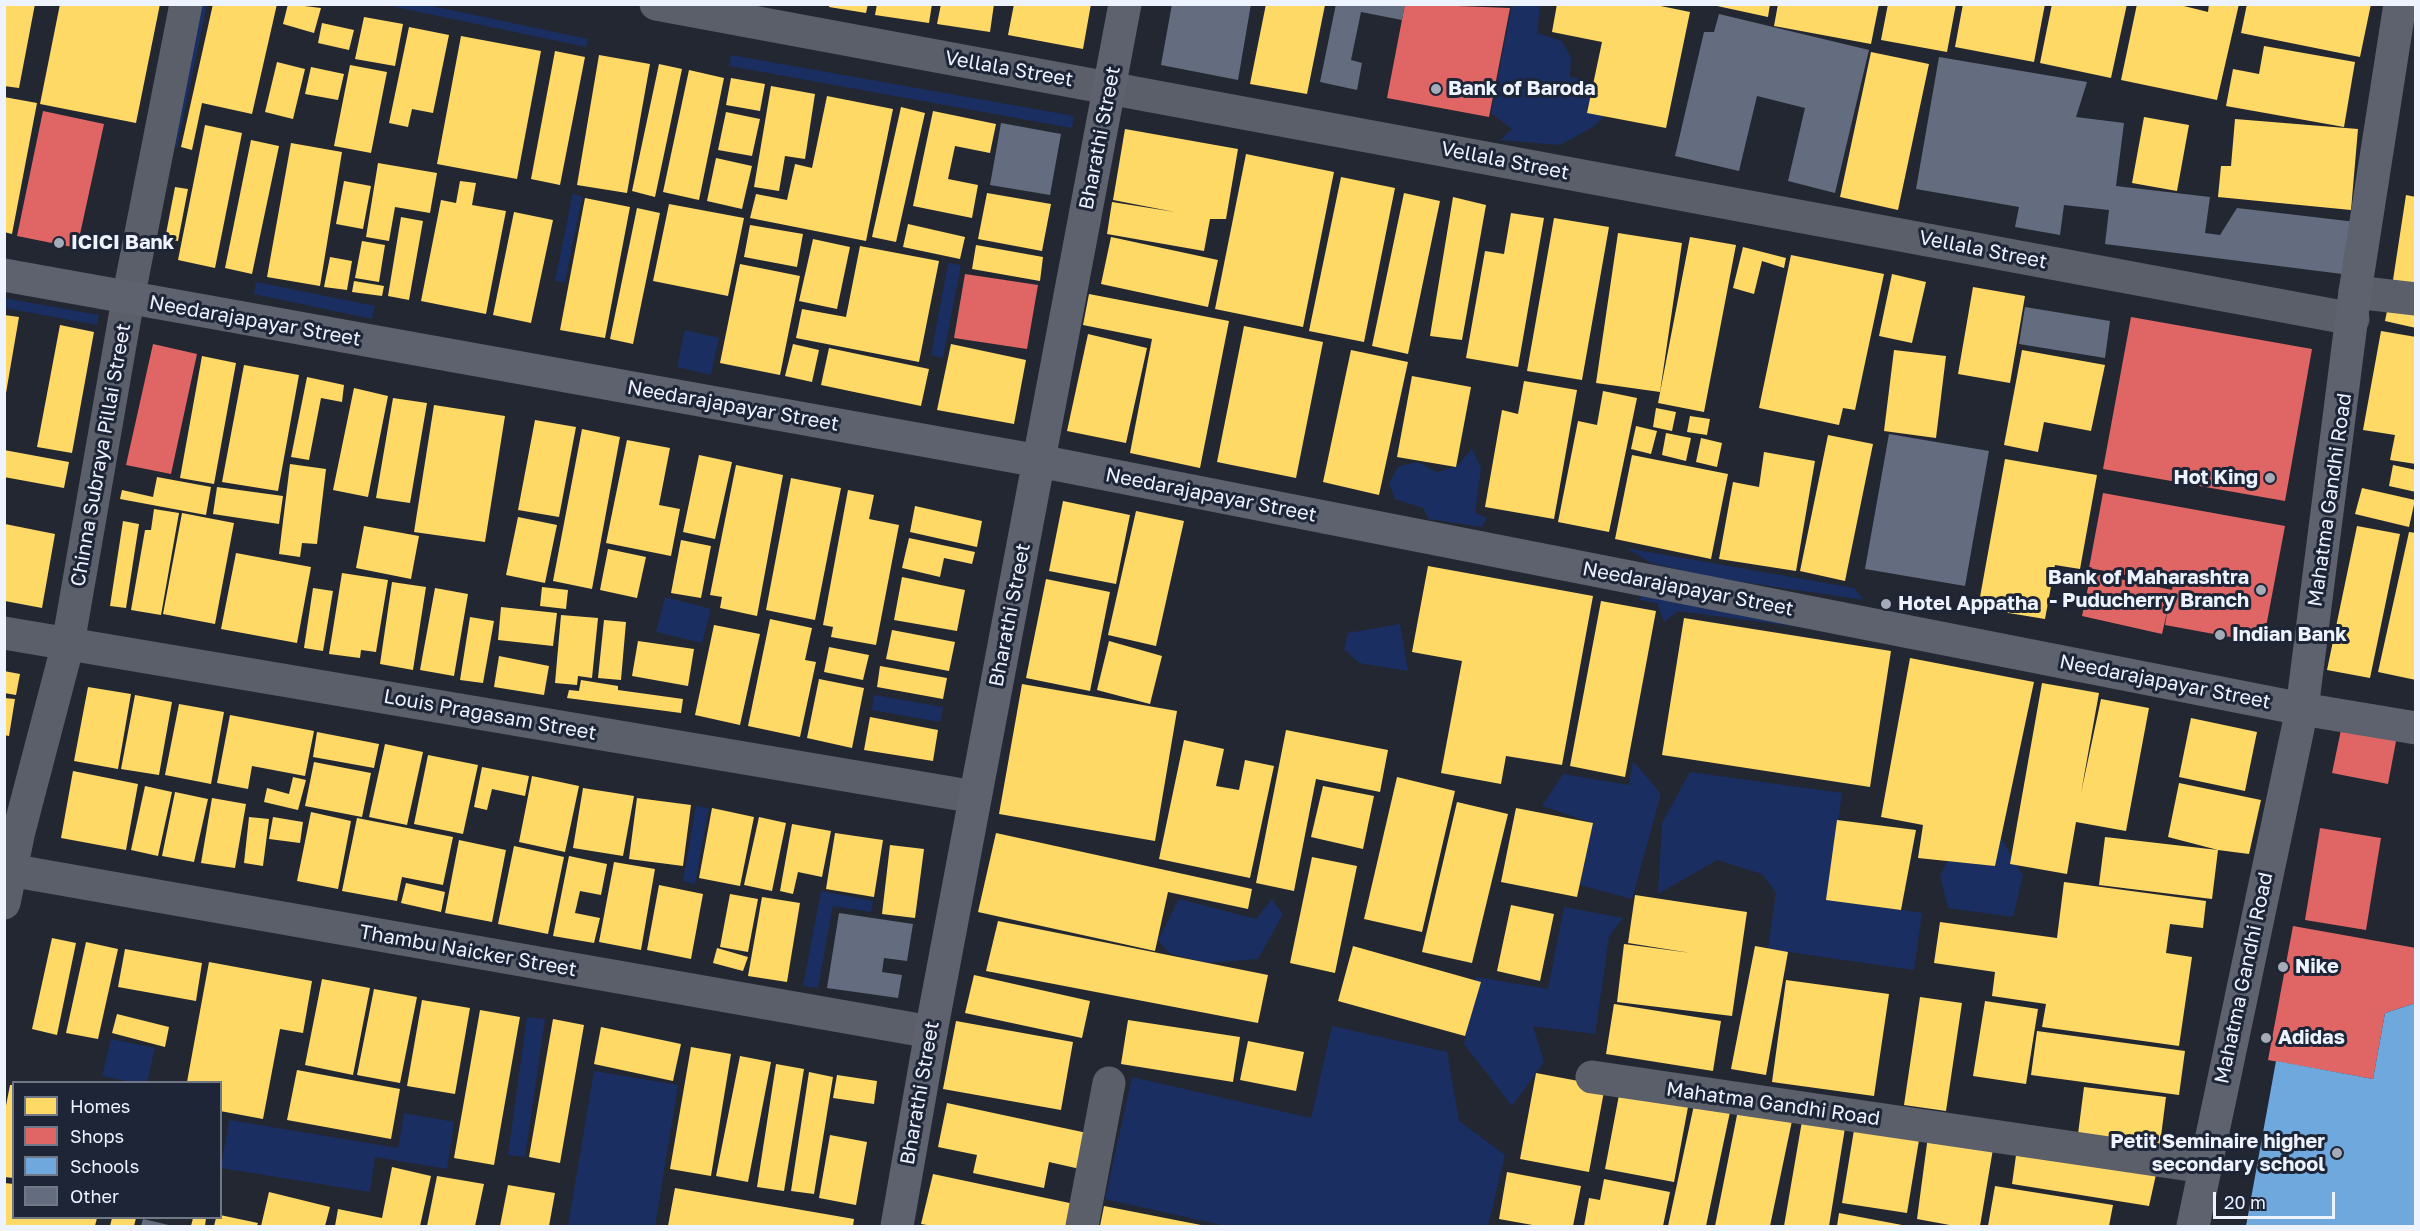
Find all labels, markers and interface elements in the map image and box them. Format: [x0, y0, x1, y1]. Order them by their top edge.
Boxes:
street label: Vellala Street [943, 46, 1075, 92]
street label: Bharathi Street [1074, 64, 1126, 212]
place label: Bank of Baroda [1448, 77, 1596, 101]
marker: Bank of Baroda [1429, 82, 1443, 96]
street label: Vellala Street [1439, 137, 1571, 185]
street label: Vellala Street [1917, 226, 2049, 274]
place label: ICICI Bank [71, 231, 174, 255]
marker: ICICI Bank [52, 236, 66, 250]
street label: Needarajapayar Street [147, 291, 363, 351]
street label: Chinna Subraya Pillai Street [66, 322, 136, 588]
street label: Needarajapayar Street [625, 376, 841, 436]
street label: Mahatma Gandhi Road [2303, 392, 2357, 608]
street label: Needarajapayar Street [1103, 463, 1319, 527]
place label: Hot King [2174, 466, 2258, 490]
marker: Hot King [2263, 471, 2277, 485]
street label: Bharathi Street [984, 541, 1036, 689]
street label: Needarajapayar Street [1580, 557, 1796, 621]
place label: Bank of Maharashtra - Puducherry Branch [2048, 566, 2249, 613]
marker: Bank of Maharashtra - Puducherry Branch [2254, 583, 2268, 597]
place label: Hotel Appatha [1898, 592, 2039, 616]
marker: Hotel Appatha [1879, 597, 1893, 611]
place label: Indian Bank [2232, 623, 2347, 647]
marker: Indian Bank [2213, 628, 2227, 642]
street label: Needarajapayar Street [2057, 650, 2273, 714]
street label: Louis Pragasam Street [382, 684, 598, 746]
street label: Mahatma Gandhi Road [2210, 870, 2278, 1086]
street label: Thambu Naicker Street [357, 920, 579, 982]
place label: Nike [2295, 955, 2339, 979]
marker: Nike [2276, 960, 2290, 974]
street label: Bharathi Street [896, 1019, 944, 1167]
place label: Adidas [2278, 1026, 2345, 1050]
marker: Adidas [2259, 1031, 2273, 1045]
street label: Mahatma Gandhi Road [1665, 1077, 1881, 1131]
legend [12, 1081, 222, 1219]
text: Homes [70, 1095, 130, 1117]
text: Shops [70, 1125, 124, 1147]
place label: Petit Seminaire higher secondary school [2110, 1130, 2325, 1177]
marker: Petit Seminaire higher secondary school [2330, 1146, 2344, 1160]
text: Schools [70, 1155, 139, 1177]
scale bar [2216, 1180, 2338, 1218]
text: Other [70, 1185, 119, 1207]
text: 20 m [2224, 1191, 2266, 1213]

